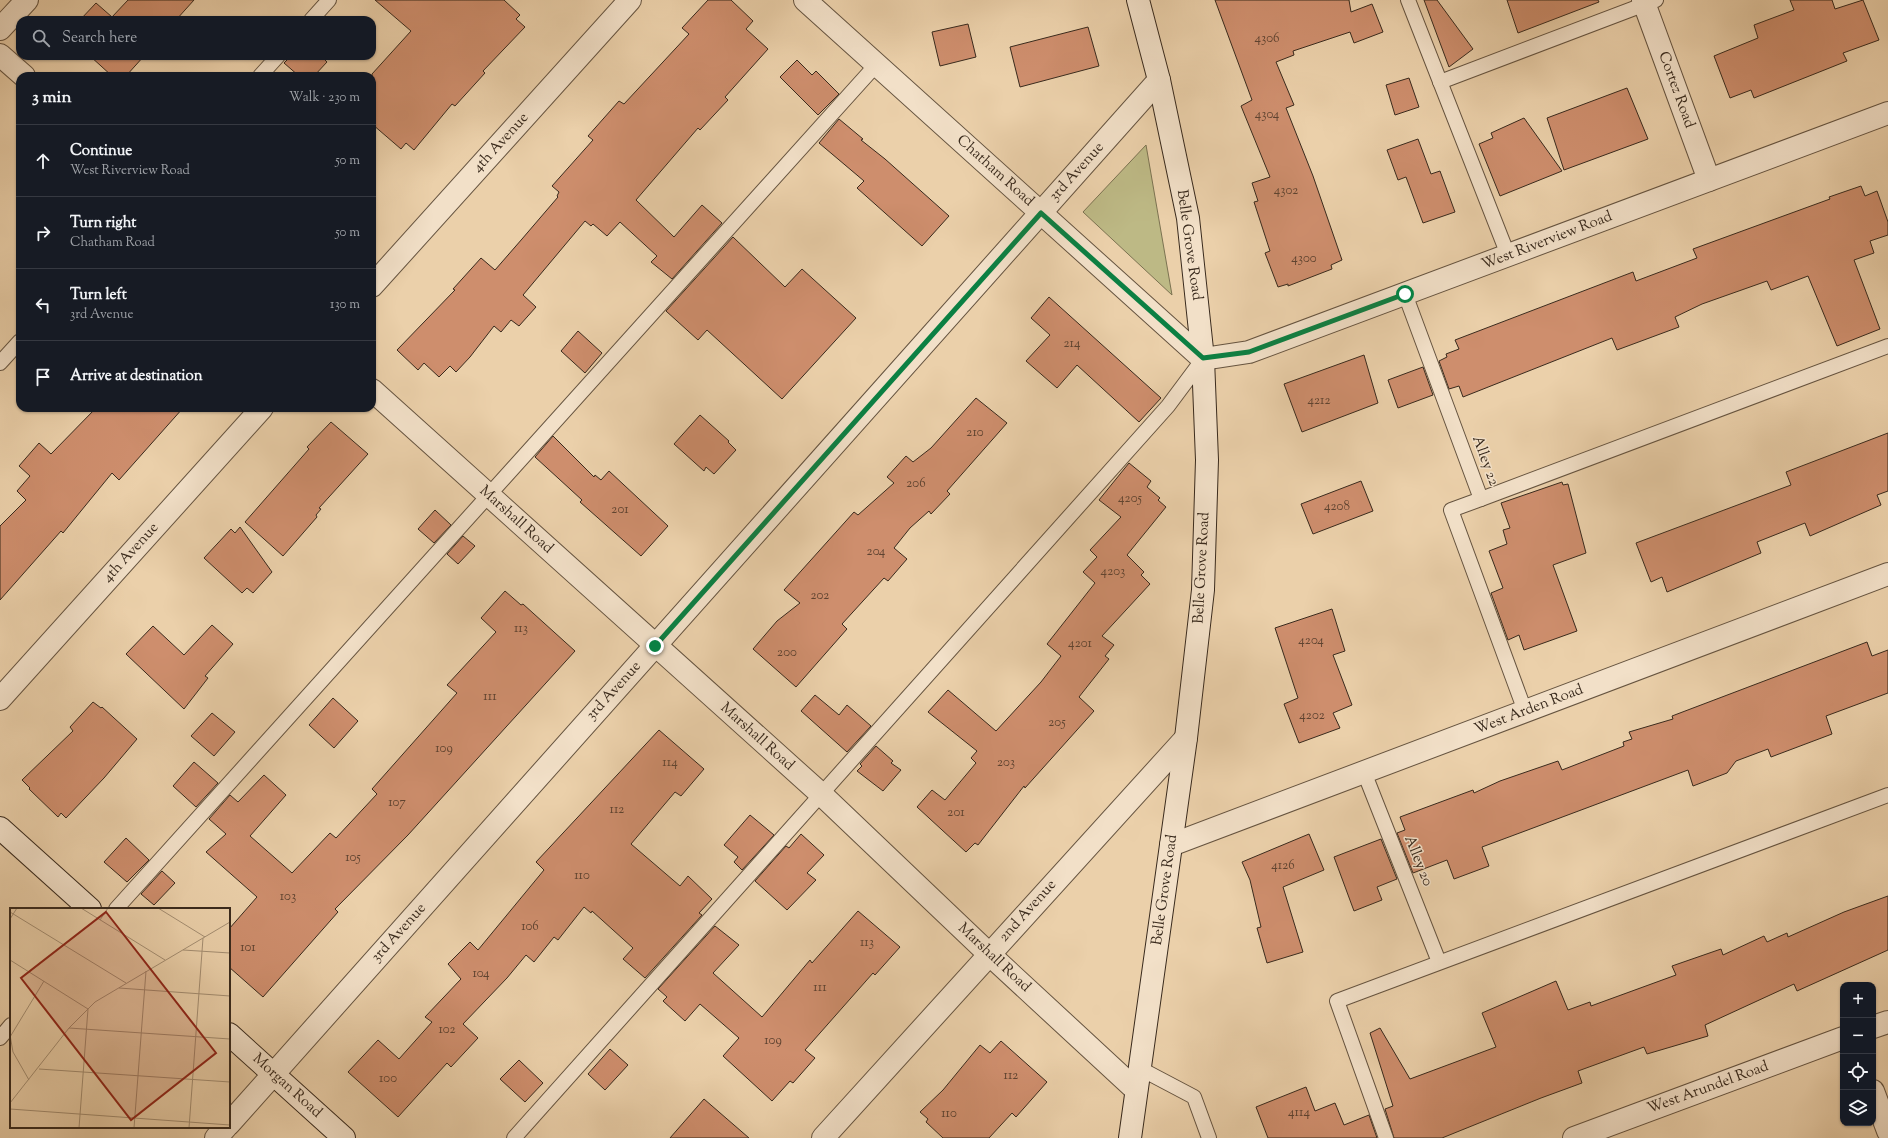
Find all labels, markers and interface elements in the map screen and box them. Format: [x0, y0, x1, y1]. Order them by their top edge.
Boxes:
search box [16, 16, 376, 60]
icon: search [30, 27, 52, 49]
text: Search here [62, 28, 137, 49]
house number: 4306 [1254, 30, 1280, 48]
street label: Cortez Road [1652, 49, 1700, 132]
text: 3 min [32, 86, 71, 110]
text: Walk · 230 m [289, 89, 360, 107]
house number: 4304 [1255, 106, 1280, 124]
street label: 4th Avenue [468, 108, 534, 178]
street label: Chatham Road [952, 130, 1039, 212]
street label: 3rd Avenue [1045, 138, 1109, 206]
text: Continue [70, 141, 132, 162]
icon: ahead [32, 150, 54, 172]
text: 50 m [335, 152, 360, 170]
text: West Riverview Road [70, 162, 190, 180]
house number: 4302 [1274, 182, 1298, 200]
street label: Belle Grove Road [1171, 188, 1207, 302]
street label: West Riverview Road [1479, 206, 1616, 276]
text: Turn right [70, 213, 136, 234]
icon: right [32, 222, 54, 244]
text: 50 m [335, 224, 360, 242]
text: Chatham Road [70, 234, 155, 252]
house number: 4300 [1291, 250, 1317, 268]
text: Turn left [70, 285, 127, 306]
route start [1396, 285, 1414, 303]
icon: left [32, 294, 54, 316]
text: 130 m [330, 296, 360, 314]
text: 3rd Avenue [70, 306, 134, 324]
house number: 214 [1063, 335, 1081, 353]
icon: arrive [32, 366, 54, 388]
text: Arrive at destination [70, 366, 203, 387]
house number: 4212 [1307, 392, 1331, 410]
house number: 210 [966, 424, 984, 442]
street label: Alley 22 [1466, 433, 1504, 489]
house number: 206 [906, 475, 926, 493]
street label: Marshall Road [474, 481, 558, 559]
house number: 4205 [1118, 490, 1143, 508]
house number: 4208 [1324, 498, 1350, 516]
house number: 201 [611, 501, 629, 519]
street label: Belle Grove Road [1189, 511, 1215, 624]
street label: 4th Avenue [98, 518, 164, 588]
house number: 204 [867, 543, 886, 561]
house number: 4203 [1101, 563, 1125, 581]
house number: 202 [811, 587, 829, 605]
house number: 113 [514, 620, 528, 638]
house number: 4204 [1298, 632, 1324, 650]
house number: 4201 [1068, 635, 1092, 653]
route end [646, 637, 664, 655]
house number: 200 [777, 644, 797, 662]
street label: 3rd Avenue [582, 657, 646, 725]
street label: West Arden Road [1472, 679, 1587, 740]
house number: 111 [483, 688, 497, 706]
street label: Marshall Road [715, 698, 799, 776]
house number: 4202 [1299, 707, 1325, 725]
house number: 205 [1048, 714, 1066, 732]
house number: 109 [435, 740, 453, 758]
house number: 114 [662, 754, 678, 772]
house number: 203 [997, 754, 1015, 772]
house number: 107 [388, 794, 406, 812]
house number: 112 [610, 801, 624, 819]
house number: 201 [947, 804, 965, 822]
street label: Belle Grove Road [1147, 833, 1183, 947]
street label: Alley 20 [1398, 833, 1438, 889]
house number: 105 [345, 849, 361, 867]
house number: 4126 [1271, 857, 1295, 875]
house number: 110 [574, 867, 590, 885]
street label: 2nd Avenue [994, 875, 1062, 947]
house number: 103 [280, 888, 296, 906]
street label: 3rd Avenue [367, 899, 431, 967]
inset map [10, 908, 230, 1128]
house number: 106 [521, 918, 539, 936]
street label: Marshall Road [953, 919, 1036, 998]
house number: 113 [860, 934, 874, 952]
house number: 101 [240, 939, 256, 957]
house number: 104 [472, 965, 490, 983]
house number: 111 [813, 979, 827, 997]
map controls [1840, 982, 1876, 1126]
button: + [1840, 982, 1876, 1018]
button: − [1840, 1018, 1876, 1054]
house number: 102 [438, 1021, 456, 1039]
house number: 109 [764, 1032, 782, 1050]
street label: Morgan Road [247, 1049, 327, 1123]
button: locate [1840, 1054, 1876, 1090]
street label: West Arundel Road [1644, 1056, 1772, 1120]
house number: 112 [1004, 1067, 1018, 1085]
house number: 100 [379, 1070, 397, 1088]
button: layers [1840, 1090, 1876, 1126]
house number: 4114 [1288, 1104, 1310, 1122]
house number: 110 [941, 1105, 957, 1123]

